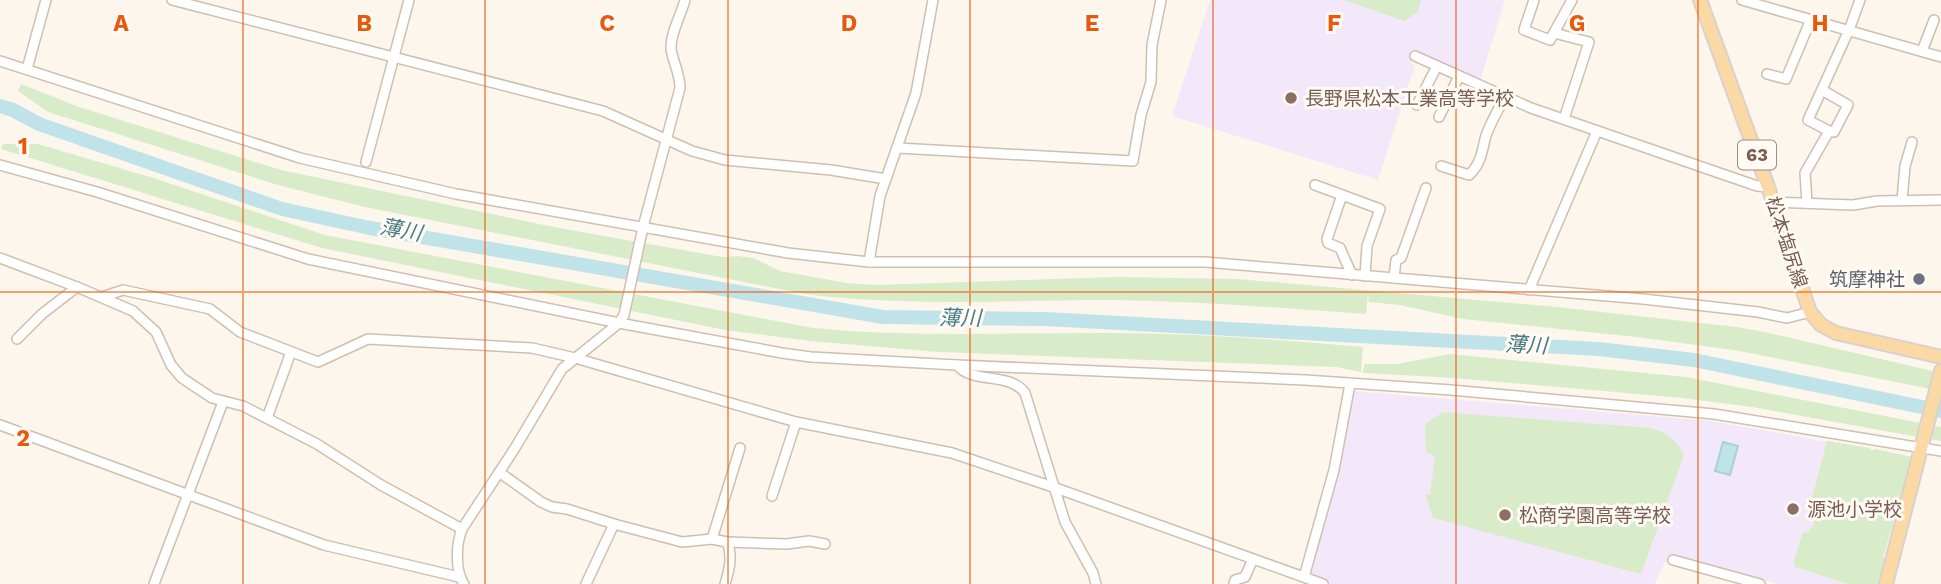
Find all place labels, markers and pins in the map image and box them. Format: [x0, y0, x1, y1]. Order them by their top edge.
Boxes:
place label: 長野県松本工業高等学校 [1305, 87, 1514, 110]
marker: 長野県松本工業高等学校 [1283, 90, 1299, 106]
place label: 筑摩神社 [1829, 268, 1905, 291]
marker: 筑摩神社 [1911, 271, 1927, 287]
place label: 源池小学校 [1807, 498, 1902, 521]
marker: 源池小学校 [1785, 501, 1801, 517]
place label: 松商学園高等学校 [1519, 504, 1671, 527]
marker: 松商学園高等学校 [1497, 507, 1513, 523]

